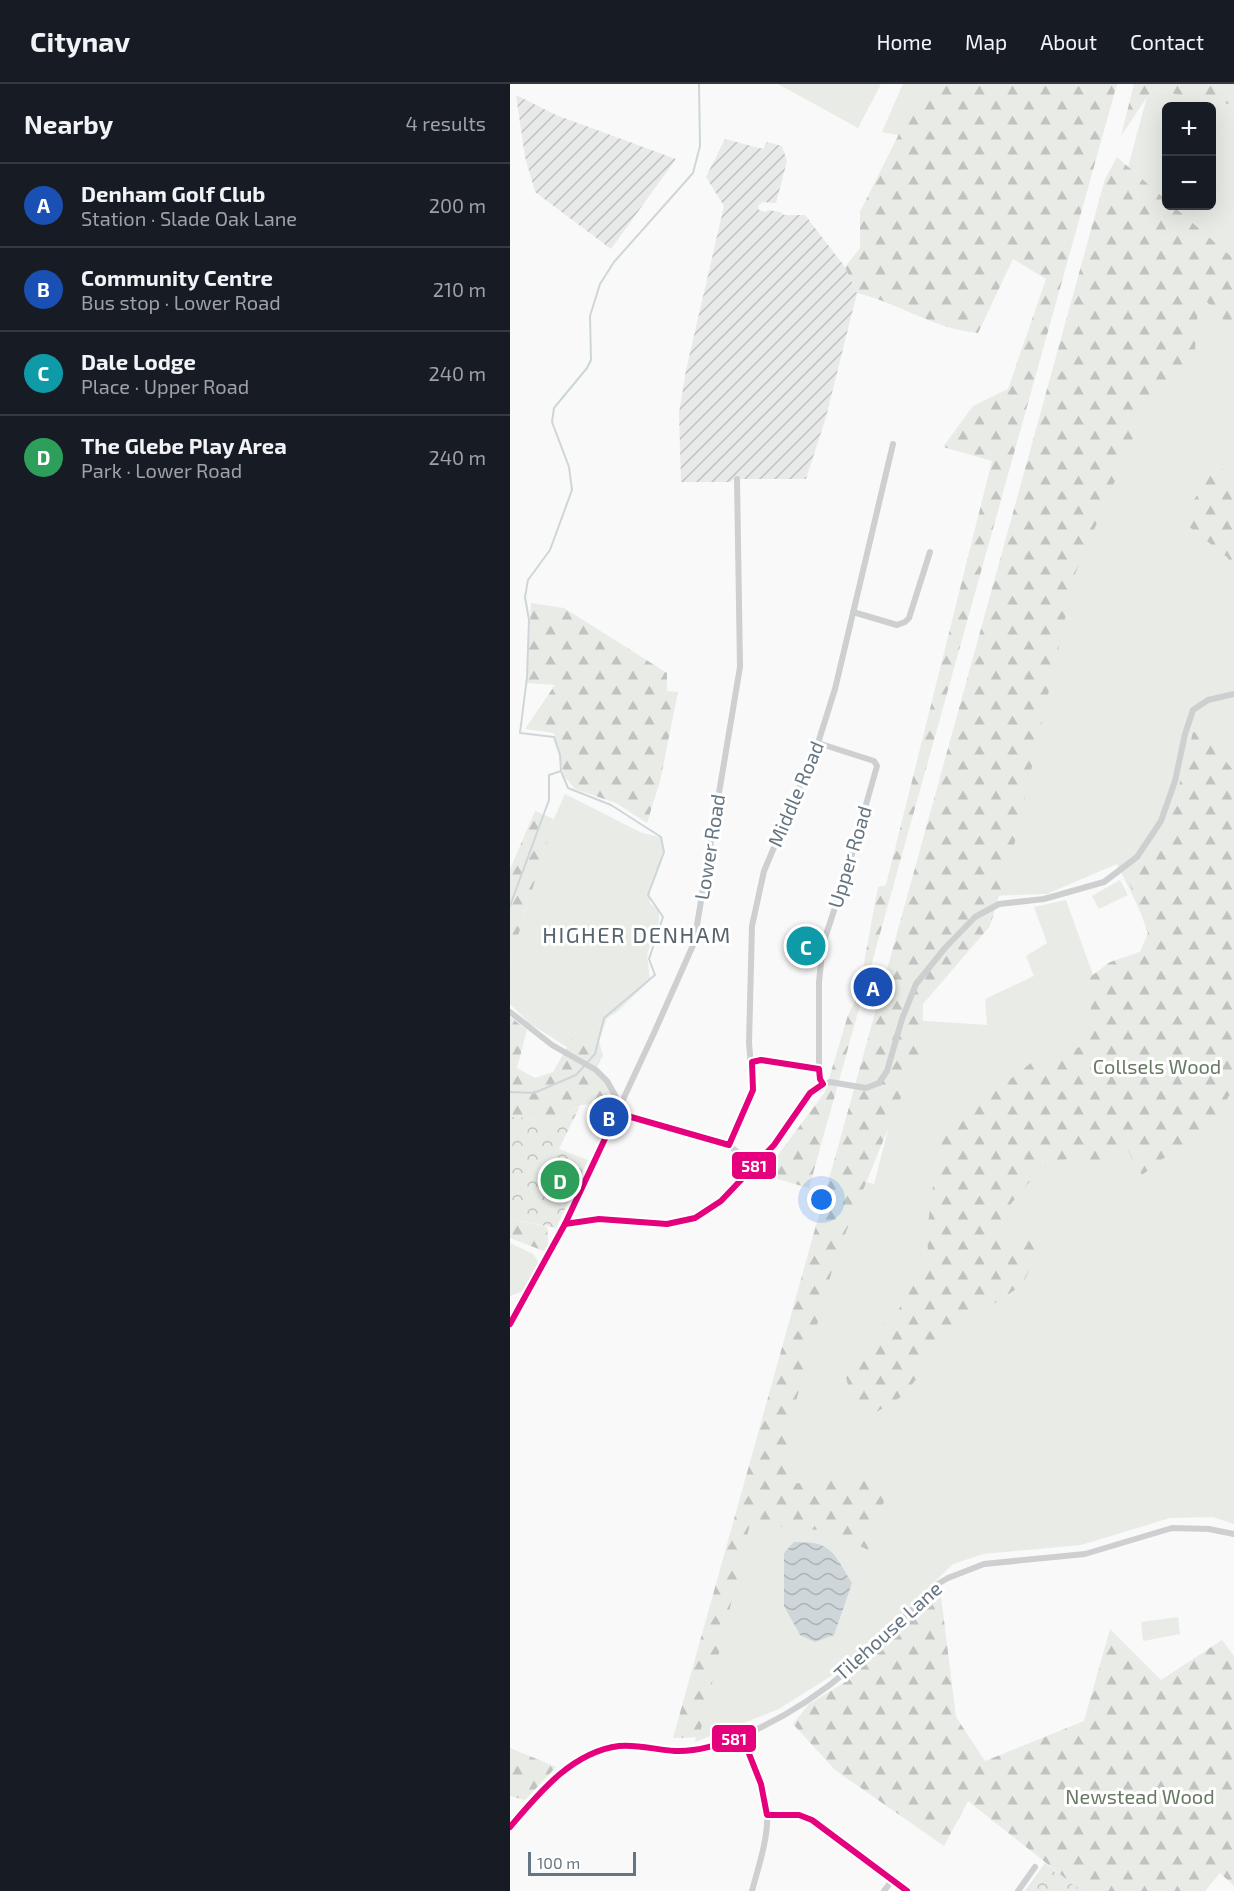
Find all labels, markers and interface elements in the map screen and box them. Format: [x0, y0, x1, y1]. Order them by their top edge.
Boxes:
text: Citynav [30, 24, 130, 58]
text: Home [876, 29, 932, 54]
text: Map [965, 29, 1007, 54]
text: About [1040, 29, 1097, 54]
text: Contact [1130, 29, 1204, 54]
map controls [1162, 102, 1216, 210]
button: + [1162, 102, 1216, 156]
text: Nearby [24, 108, 113, 139]
text: 4 results [406, 111, 486, 135]
button: − [1162, 156, 1216, 210]
text: Denham Golf Club [81, 180, 265, 206]
text: A [37, 193, 50, 217]
text: 200 m [429, 193, 486, 217]
text: Station · Slade Oak Lane [81, 206, 297, 230]
text: Community Centre [81, 264, 273, 290]
text: B [37, 277, 50, 301]
text: 210 m [433, 277, 486, 301]
text: Bus stop · Lower Road [81, 290, 281, 314]
text: Dale Lodge [81, 348, 196, 374]
text: C [38, 361, 49, 385]
text: 240 m [428, 361, 486, 385]
text: Place · Upper Road [81, 374, 249, 398]
text: The Glebe Play Area [81, 432, 287, 458]
text: D [37, 445, 50, 469]
text: 240 m [428, 445, 486, 469]
text: Park · Lower Road [81, 458, 242, 482]
street label: Middle Road [762, 737, 828, 850]
street label: Lower Road [689, 792, 729, 901]
street label: Upper Road [822, 803, 876, 911]
district label: HIGHER DENHAM [542, 921, 732, 947]
pin: C [786, 924, 826, 968]
pin: A [854, 964, 892, 1010]
park label: Collsels Wood [1093, 1054, 1221, 1078]
pin: B [590, 1094, 628, 1140]
line badge: 581 [731, 1151, 777, 1180]
text: 581 [741, 1156, 767, 1175]
pin: D [541, 1158, 580, 1202]
your location [807, 1185, 836, 1214]
street label: Tilehouse Lane [829, 1576, 946, 1685]
line badge: 581 [711, 1724, 757, 1753]
text: 581 [721, 1729, 747, 1748]
park label: Newstead Wood [1065, 1784, 1215, 1808]
scale bar [528, 1849, 636, 1876]
text: 100 m [537, 1853, 580, 1872]

